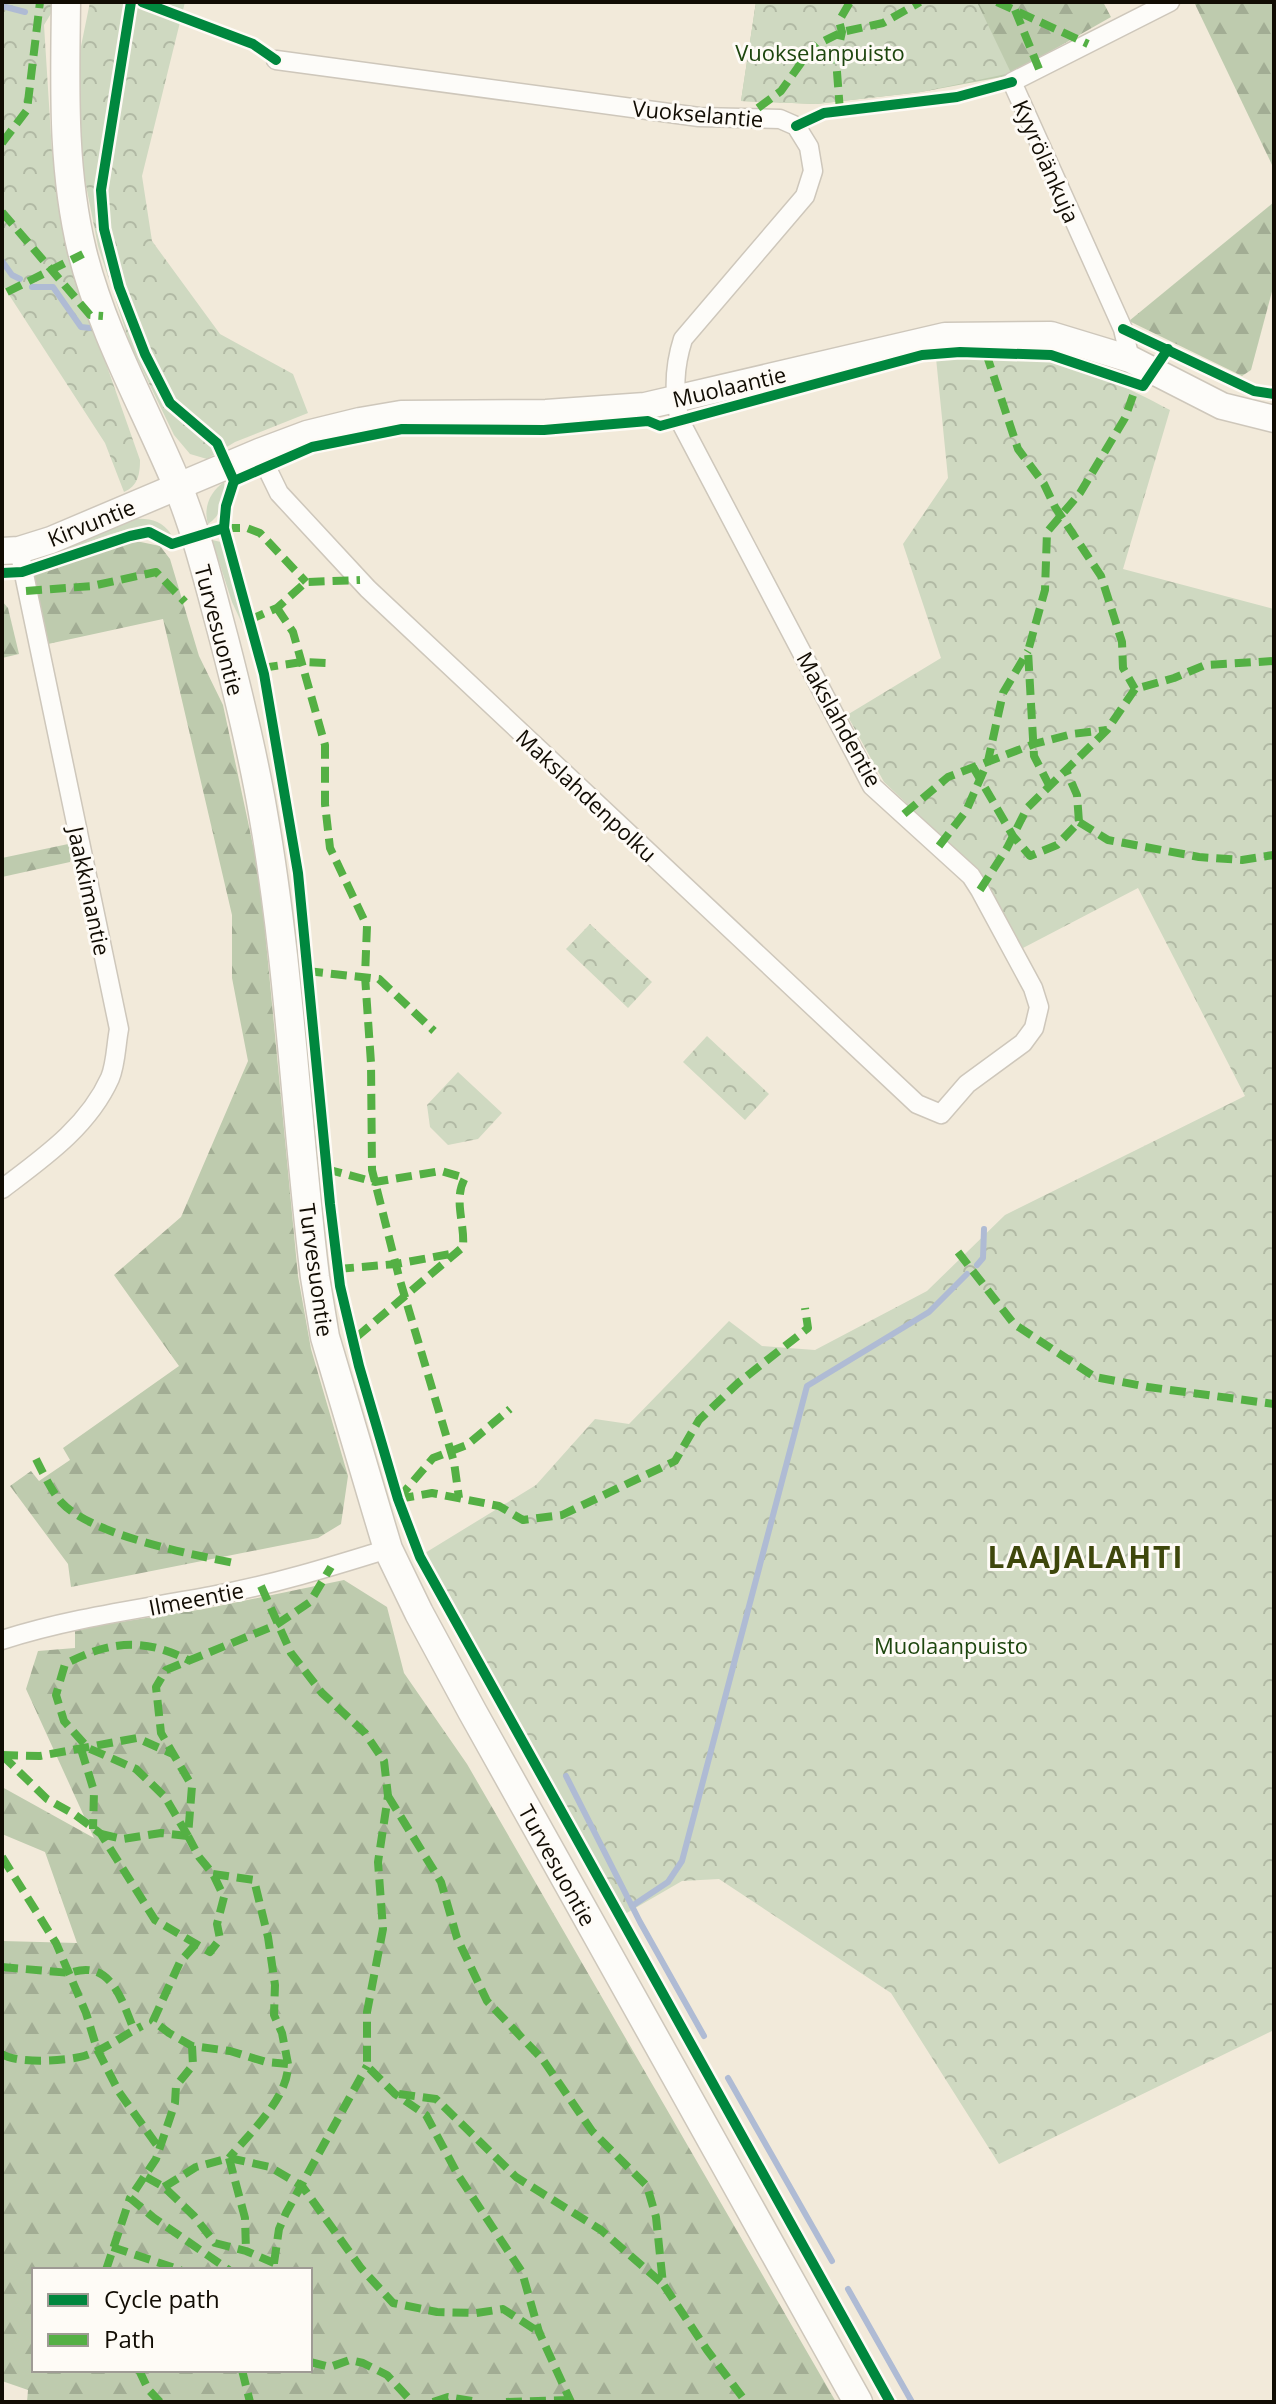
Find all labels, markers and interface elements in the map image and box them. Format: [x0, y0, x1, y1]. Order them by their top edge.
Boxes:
park label: Vuokselanpuisto [735, 37, 905, 67]
street label: Vuokselantie [631, 92, 765, 134]
street label: Kyyrölänkuja [1006, 95, 1088, 227]
street label: Muolaantie [669, 358, 789, 414]
street label: Kirvuntie [43, 491, 139, 553]
street label: Turvesuontie [188, 561, 252, 699]
street label: Makslahdentie [790, 646, 890, 792]
street label: Makslahdenpolku [510, 722, 664, 868]
street label: Jaakkimantie [61, 822, 118, 958]
street label: Turvesuontie [293, 1201, 341, 1339]
district label: LAAJALAHTI [988, 1536, 1184, 1577]
street label: Ilmeentie [146, 1574, 246, 1622]
park label: Muolaanpuisto [874, 1630, 1028, 1660]
street label: Turvesuontie [512, 1799, 604, 1931]
legend [32, 2268, 312, 2372]
text: Cycle path [104, 2282, 220, 2315]
text: Path [104, 2322, 155, 2355]

